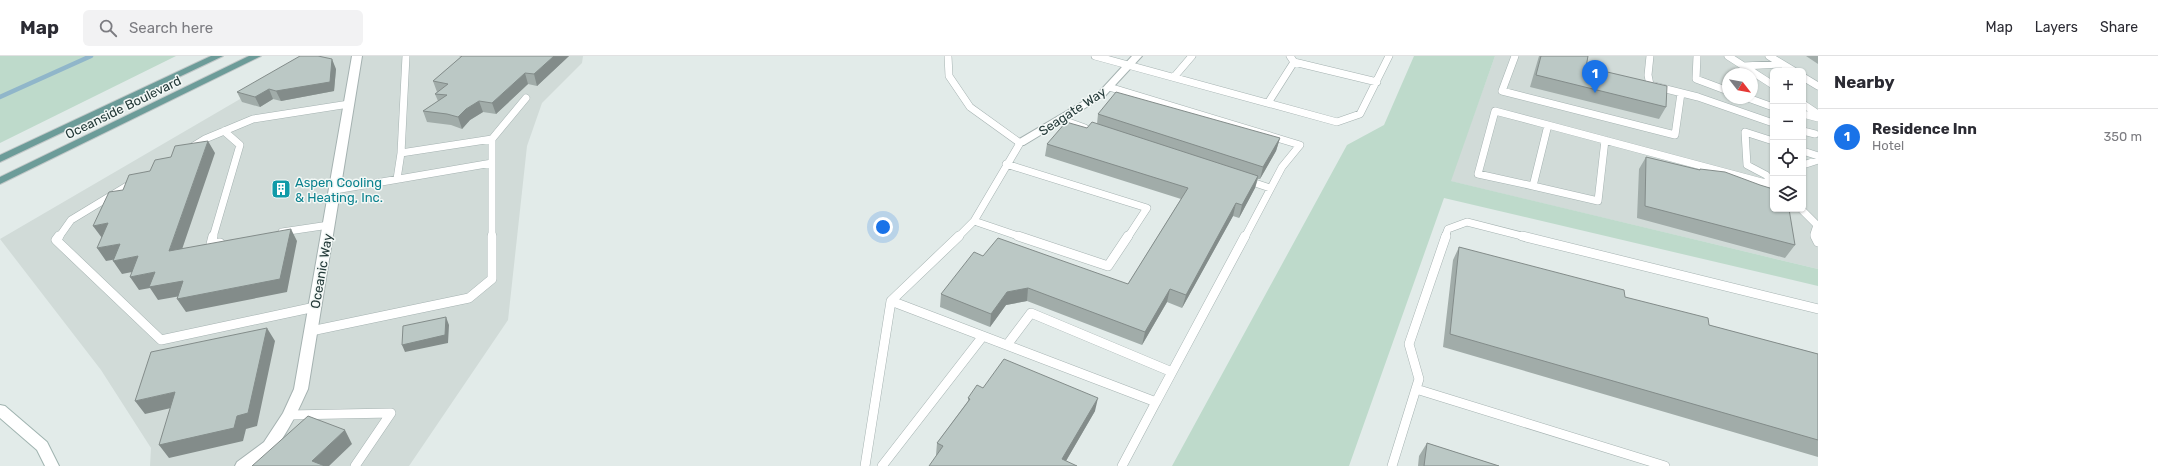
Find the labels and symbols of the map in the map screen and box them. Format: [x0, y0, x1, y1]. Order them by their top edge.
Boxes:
pin: 1 [1582, 60, 1608, 93]
north arrow [1722, 68, 1758, 104]
street label: Oceanside Boulevard [63, 73, 184, 142]
street label: Seagate Way [1036, 84, 1109, 140]
place label: Aspen Cooling & Heating, Inc. [295, 175, 383, 206]
building icon: Aspen Cooling & Heating, Inc. [270, 178, 292, 200]
your location [873, 217, 893, 237]
street label: Oceanic Way [308, 232, 335, 310]

